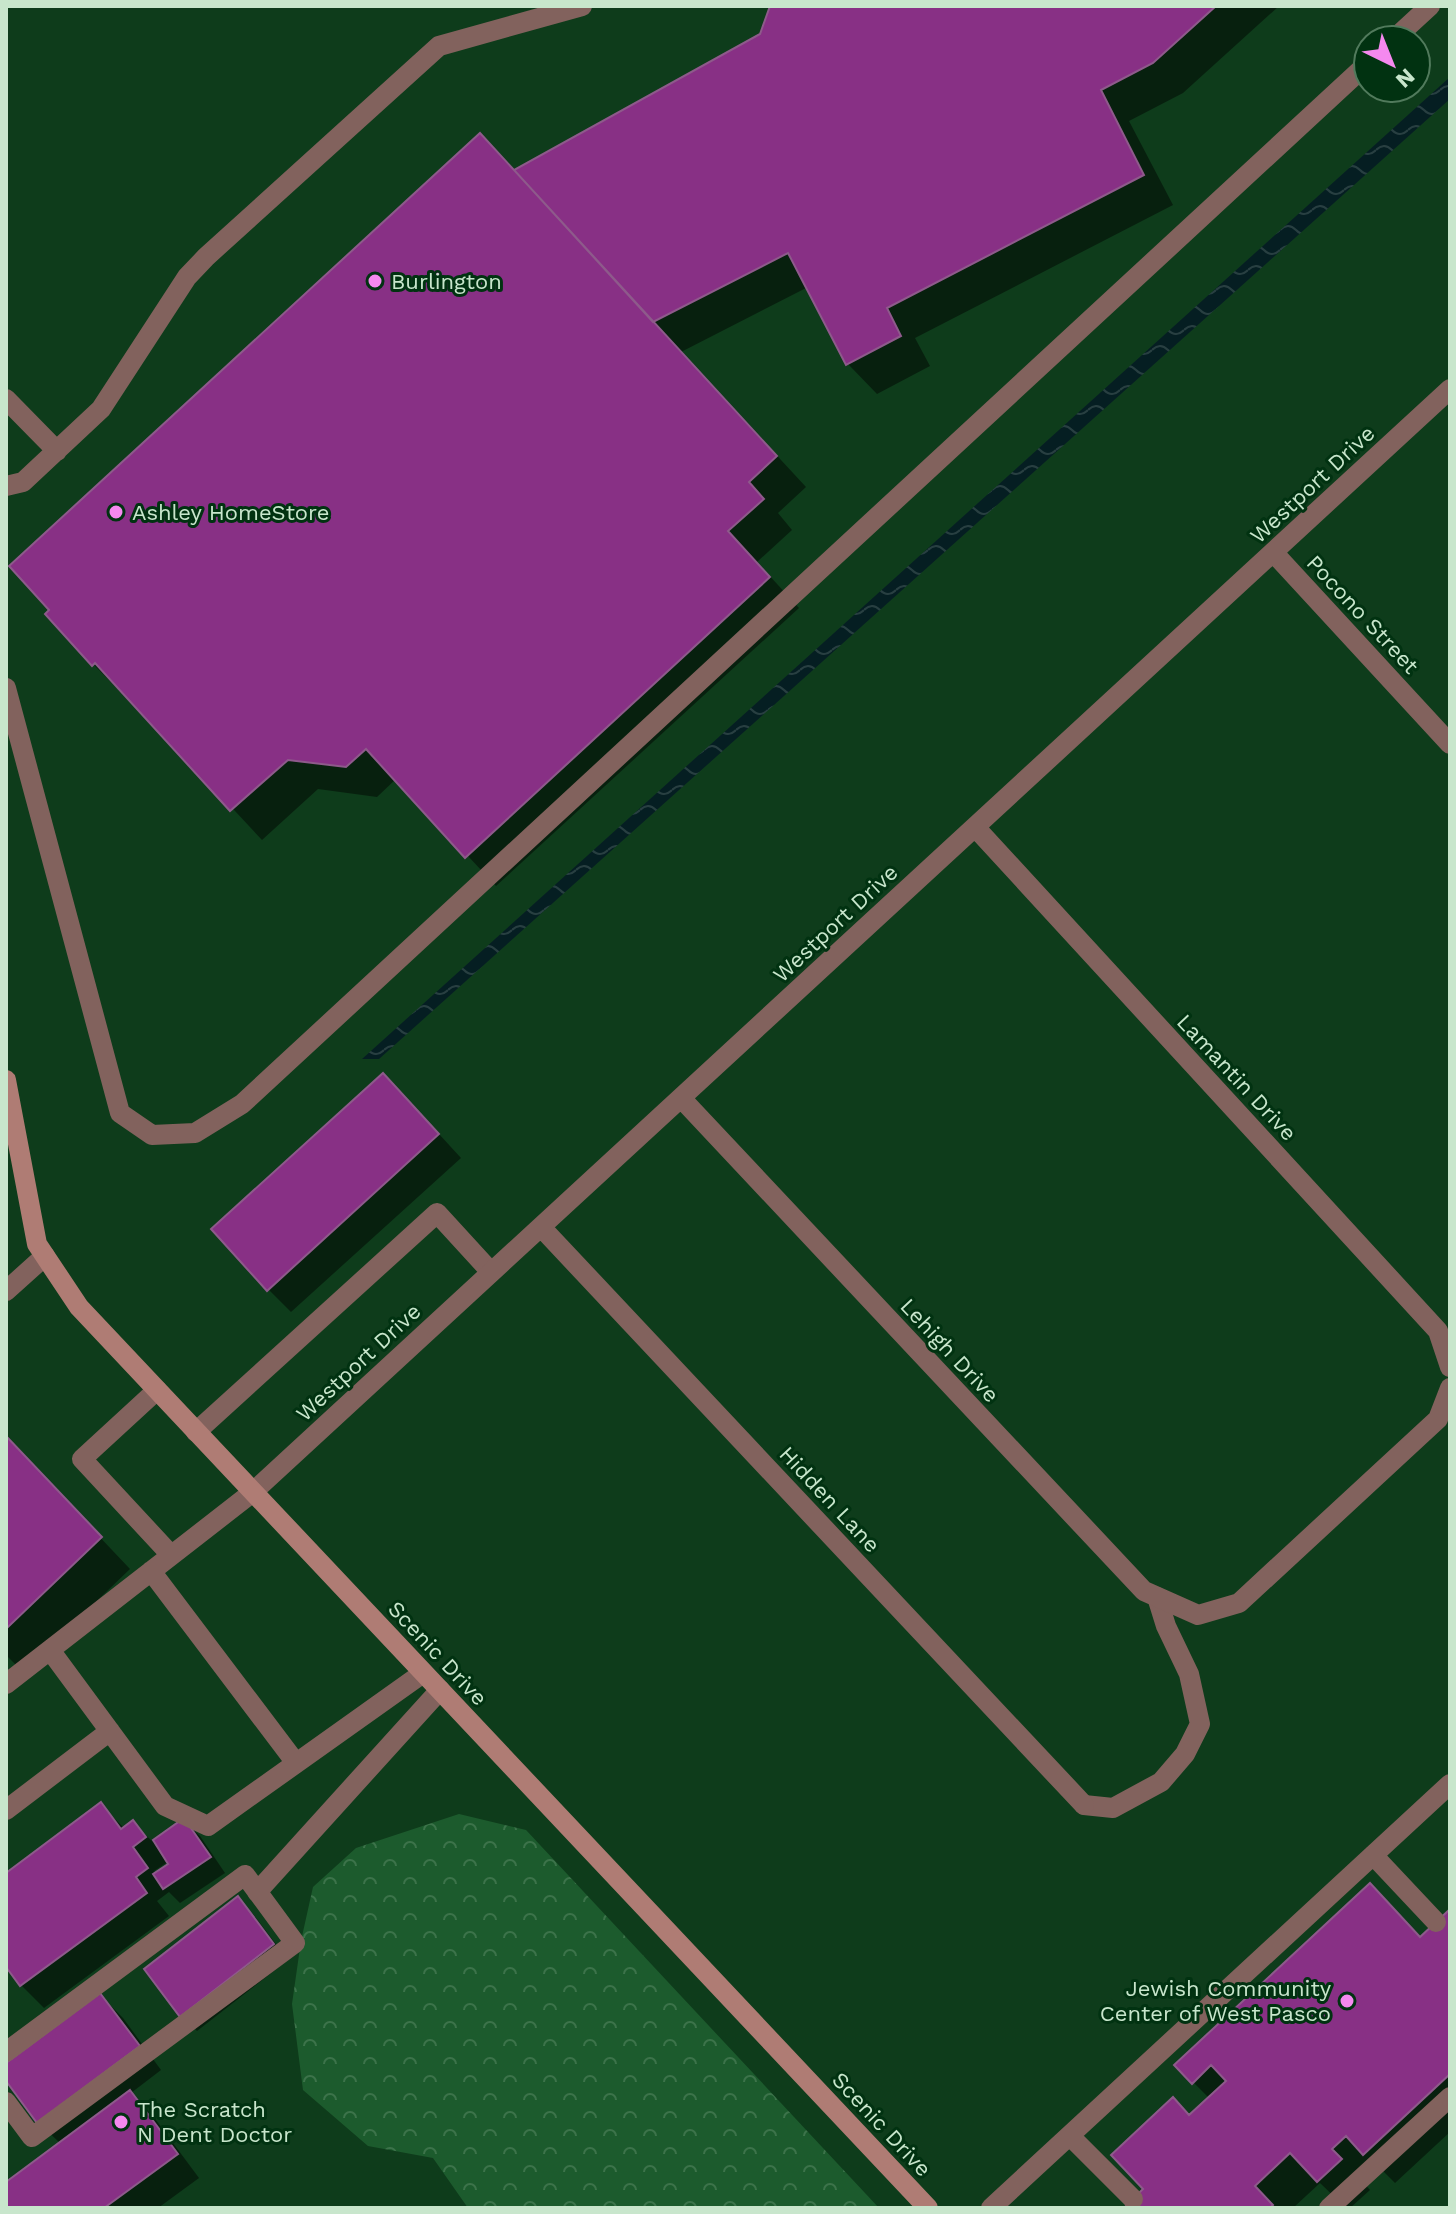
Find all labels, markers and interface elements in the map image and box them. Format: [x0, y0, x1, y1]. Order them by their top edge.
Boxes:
north arrow [1352, 24, 1432, 104]
text: N [1391, 64, 1420, 93]
place label: Burlington [391, 269, 502, 294]
marker: Burlington [366, 272, 384, 290]
street label: Westport Drive [1245, 420, 1380, 548]
place label: Ashley HomeStore [132, 500, 329, 525]
marker: Ashley HomeStore [107, 503, 125, 521]
street label: Pocono Street [1301, 550, 1424, 679]
street label: Westport Drive [768, 859, 903, 987]
street label: Lamantin Drive [1172, 1009, 1301, 1146]
street label: Lehigh Drive [895, 1293, 1004, 1407]
street label: Westport Drive [291, 1298, 426, 1426]
street label: Hidden Lane [774, 1441, 885, 1557]
street label: Scenic Drive [383, 1596, 492, 1711]
place label: Jewish Community Center of West Pasco [1100, 1976, 1332, 2026]
marker: Jewish Community Center of West Pasco [1338, 1992, 1356, 2010]
street label: Scenic Drive [827, 2067, 936, 2182]
place label: The Scratch N Dent Doctor [137, 2097, 292, 2147]
marker: The Scratch N Dent Doctor [112, 2113, 130, 2131]

